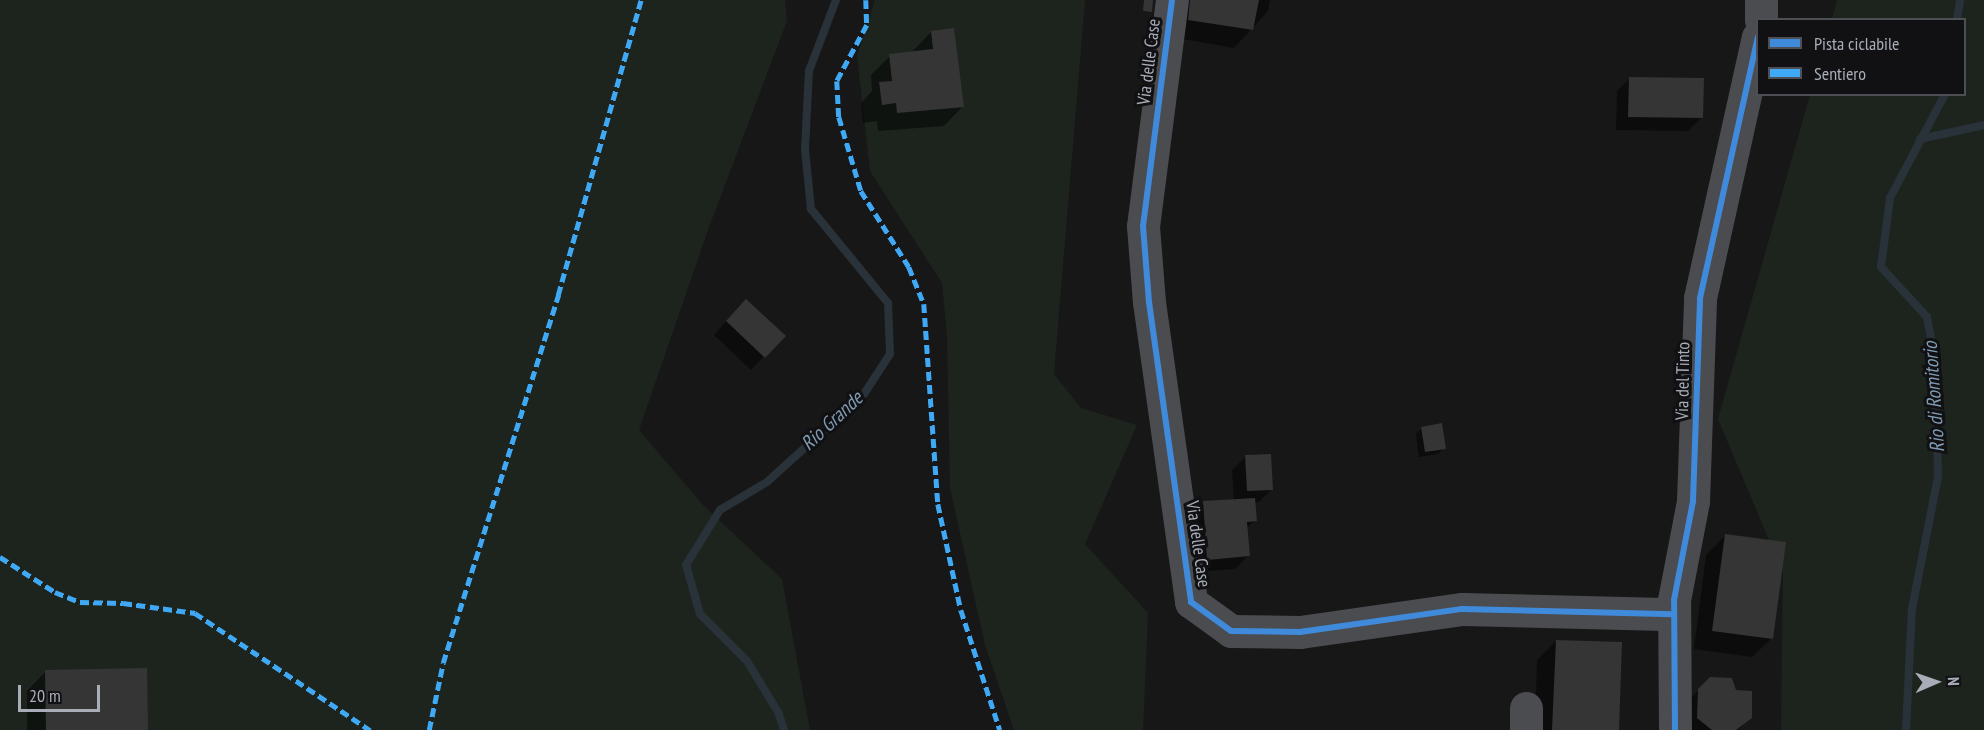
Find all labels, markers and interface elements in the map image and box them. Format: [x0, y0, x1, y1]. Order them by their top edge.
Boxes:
street label: Via delle Case [1133, 18, 1165, 106]
legend [1756, 18, 1966, 96]
text: Pista ciclabile [1814, 32, 1900, 55]
text: Sentiero [1814, 62, 1866, 85]
street label: Via del Tinto [1672, 341, 1694, 421]
water label: Rio di Romitorio [1918, 341, 1950, 453]
water label: Rio Grande [796, 386, 868, 456]
street label: Via delle Case [1181, 499, 1215, 589]
north arrow [1906, 652, 1966, 712]
scale bar [21, 673, 104, 711]
text: N [1944, 677, 1964, 686]
text: 20 m [29, 684, 61, 707]

